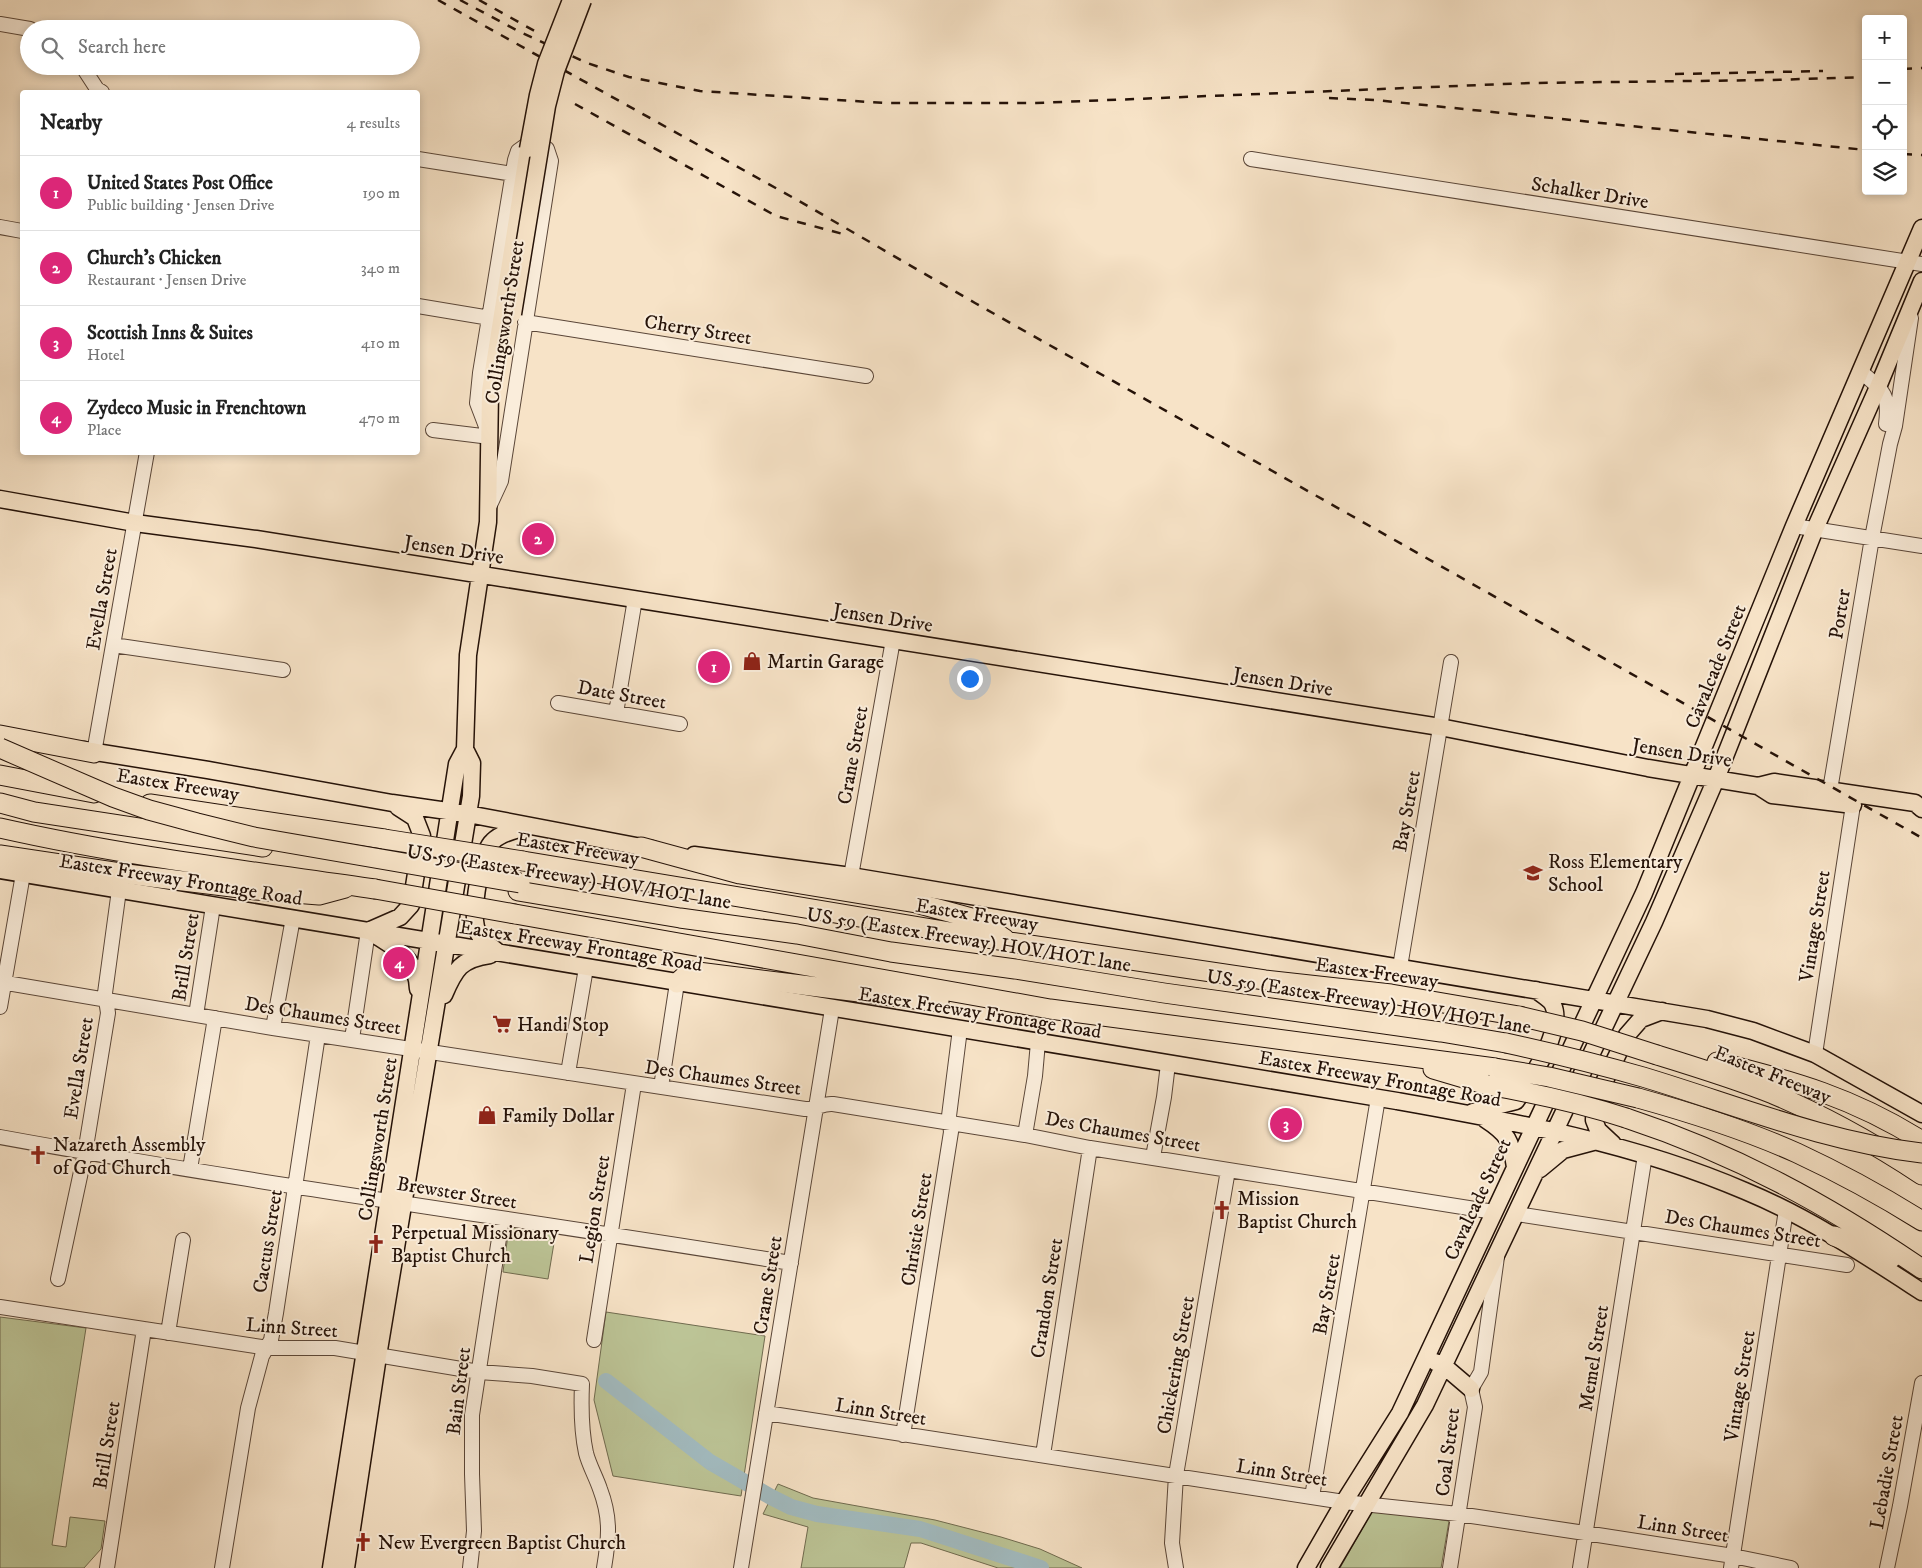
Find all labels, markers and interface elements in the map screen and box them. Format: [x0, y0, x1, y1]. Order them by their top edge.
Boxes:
map controls [1862, 15, 1907, 195]
button: + [1862, 15, 1907, 60]
search box [20, 20, 420, 75]
icon: search [38, 34, 66, 62]
text: Search here [78, 36, 166, 59]
button: − [1862, 60, 1907, 105]
button: locate [1862, 105, 1907, 150]
text: Nearby [40, 110, 102, 136]
text: 4 results [347, 113, 400, 133]
button: layers [1862, 150, 1907, 195]
text: United States Post Office [87, 172, 273, 195]
street label: Schalker Drive [1529, 172, 1650, 215]
text: 1 [53, 183, 59, 203]
text: 190 m [362, 183, 400, 203]
text: Public building · Jensen Drive [87, 195, 274, 215]
street label: Collingsworth Street [480, 239, 531, 406]
text: Church's Chicken [87, 247, 221, 270]
text: 2 [52, 258, 60, 278]
text: 340 m [361, 258, 400, 278]
text: Restaurant · Jensen Drive [87, 270, 247, 290]
street label: Cherry Street [642, 310, 753, 351]
text: Scottish Inns & Suites [87, 322, 253, 345]
text: 3 [53, 333, 59, 353]
text: 410 m [361, 333, 400, 353]
text: Hotel [87, 345, 125, 365]
text: Zydeco Music in Frenchtown [87, 397, 306, 420]
text: 4 [51, 408, 61, 428]
text: 470 m [359, 408, 400, 428]
text: Place [87, 420, 121, 440]
pin: 2 [522, 520, 554, 558]
street label: Jensen Drive [400, 530, 505, 571]
street label: Evella Street [81, 546, 124, 652]
street label: Porter [1824, 587, 1857, 641]
street label: Jensen Drive [829, 598, 934, 639]
street label: Cavalcade Street [1680, 601, 1753, 732]
pin: 1 [698, 648, 730, 686]
shop icon: Martin Garage [741, 650, 763, 672]
place label: Martin Garage [767, 650, 884, 675]
street label: Jensen Drive [1229, 662, 1334, 703]
your location [957, 666, 983, 692]
street label: Date Street [575, 675, 668, 716]
street label: Crane Street [833, 704, 874, 806]
street label: Jensen Drive [1628, 733, 1733, 774]
street label: Eastex Freeway [115, 763, 241, 808]
street label: Bay Street [1388, 769, 1427, 854]
street label: Eastex Freeway [515, 827, 641, 872]
street label: US 59 (Eastex Freeway) HOV/HOT lane [405, 839, 733, 915]
street label: Eastex Freeway Frontage Road [57, 849, 304, 912]
place label: Ross Elementary School [1548, 850, 1683, 898]
school or university icon: Ross Elementary School [1522, 862, 1544, 884]
street label: Vintage Street [1794, 869, 1837, 985]
street label: Eastex Freeway [914, 893, 1040, 938]
street label: US 59 (Eastex Freeway) HOV/HOT lane [805, 902, 1133, 978]
street label: Brill Street [167, 911, 206, 1003]
street label: Eastex Freeway Frontage Road [457, 915, 704, 978]
pin: 4 [383, 944, 415, 982]
street label: Eastex Freeway [1314, 952, 1440, 995]
street label: US 59 (Eastex Freeway) HOV/HOT lane [1205, 964, 1533, 1040]
street label: Eastex Freeway Frontage Road [856, 982, 1103, 1045]
street label: Des Chaumes Street [243, 992, 403, 1041]
supermarket icon: Handi Stop [491, 1013, 513, 1035]
place label: Handi Stop [517, 1013, 609, 1038]
street label: Evella Street [59, 1015, 100, 1121]
street label: Eastex Freeway [1710, 1041, 1835, 1110]
street label: Eastex Freeway Frontage Road [1257, 1046, 1503, 1113]
street label: Des Chaumes Street [643, 1055, 803, 1102]
street label: Collingsworth Street [353, 1056, 404, 1223]
shop icon: Family Dollar [476, 1104, 498, 1126]
place label: Family Dollar [502, 1104, 615, 1129]
pin: 3 [1270, 1105, 1302, 1143]
street label: Des Chaumes Street [1043, 1106, 1203, 1158]
place label: Nazareth Assembly of God Church [53, 1133, 206, 1181]
street label: Cavalcade Street [1439, 1135, 1518, 1265]
church icon: Nazareth Assembly of God Church [27, 1144, 49, 1166]
street label: Legion Street [575, 1153, 616, 1265]
street label: Christie Street [896, 1171, 939, 1288]
street label: Brewster Street [395, 1172, 519, 1215]
place label: Mission Baptist Church [1237, 1187, 1357, 1235]
street label: Cactus Street [248, 1188, 289, 1295]
church icon: Mission Baptist Church [1211, 1199, 1233, 1221]
street label: Des Chaumes Street [1663, 1205, 1823, 1254]
place label: Perpetual Missionary Baptist Church [391, 1221, 559, 1269]
church icon: Perpetual Missionary Baptist Church [365, 1233, 387, 1255]
street label: Crane Street [748, 1234, 789, 1336]
street label: Crandon Street [1026, 1236, 1069, 1360]
street label: Bay Street [1308, 1252, 1347, 1337]
street label: Chickering Street [1152, 1294, 1201, 1436]
street label: Memel Street [1574, 1303, 1615, 1413]
street label: Linn Street [245, 1313, 339, 1344]
street label: Vintage Street [1719, 1329, 1762, 1445]
street label: Bain Street [442, 1346, 477, 1437]
street label: Linn Street [833, 1393, 928, 1432]
street label: Brill Street [88, 1399, 127, 1491]
street label: Coal Street [1431, 1406, 1466, 1498]
street label: Lebadie Street [1865, 1413, 1910, 1531]
street label: Linn Street [1234, 1454, 1329, 1493]
street label: Linn Street [1635, 1510, 1730, 1549]
church icon: New Evergreen Baptist Church [352, 1531, 374, 1553]
place label: New Evergreen Baptist Church [378, 1531, 627, 1556]

